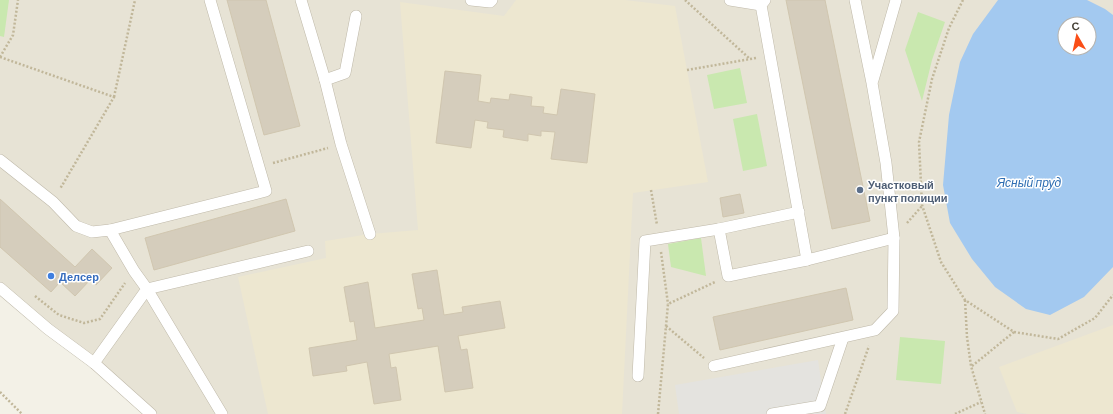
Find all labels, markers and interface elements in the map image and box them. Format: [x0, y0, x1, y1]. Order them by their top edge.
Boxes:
north arrow [1057, 16, 1097, 56]
text: С [1070, 19, 1080, 33]
water label: Ясный пруд [996, 175, 1061, 190]
place label: Участковый пункт полиции [868, 178, 948, 204]
marker: Участковый пункт полиции [855, 185, 865, 195]
place label: Делсер [59, 270, 99, 283]
marker: Делсер [46, 271, 56, 281]

